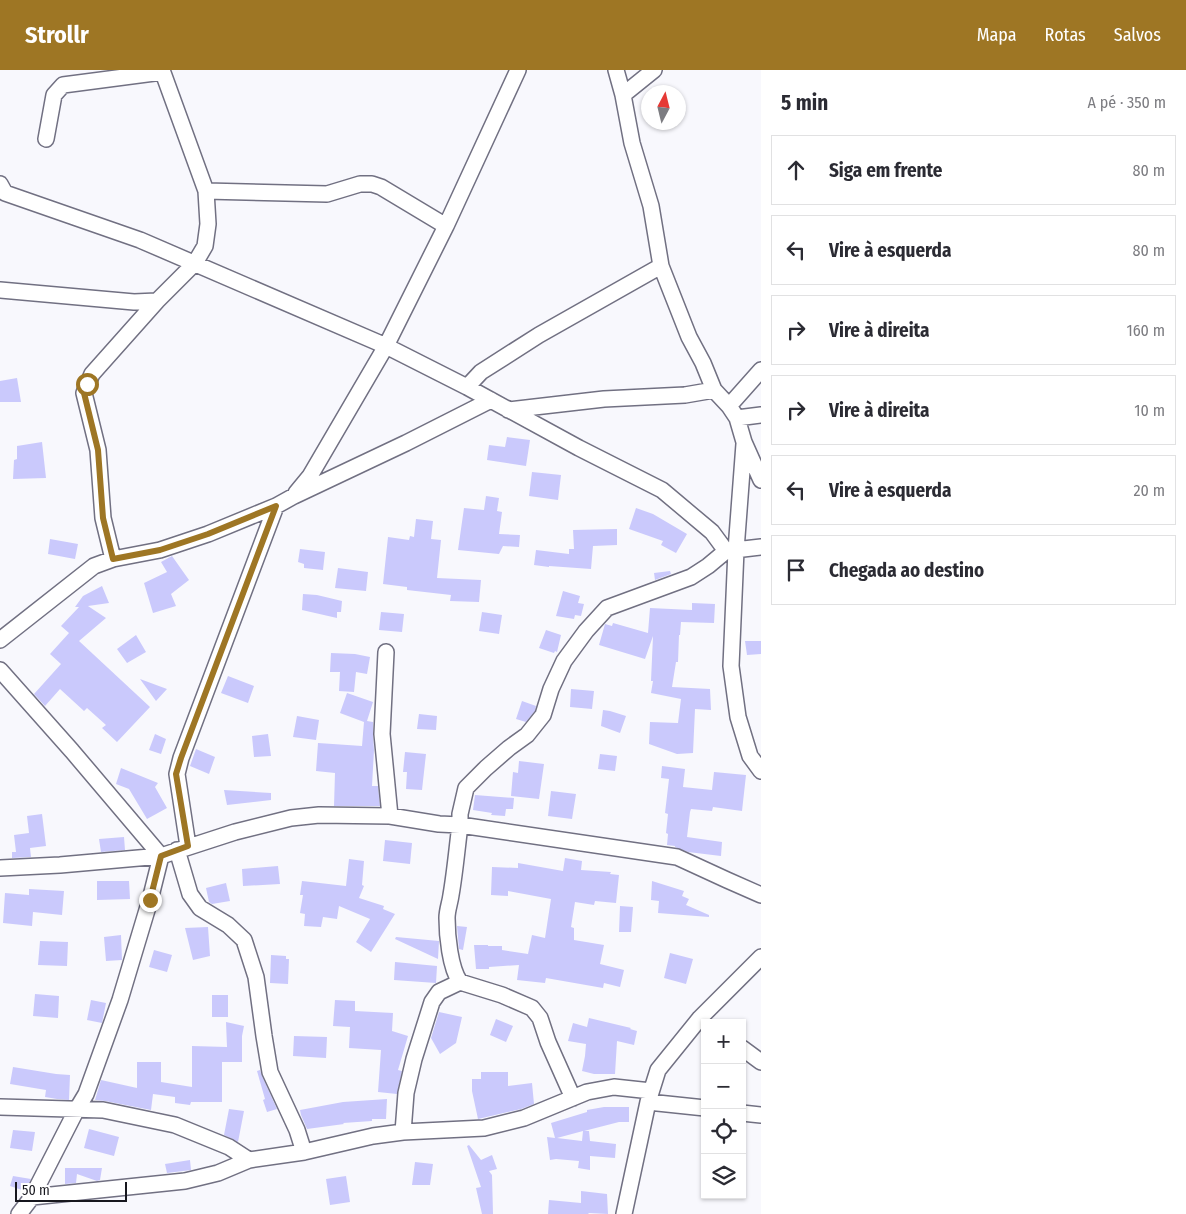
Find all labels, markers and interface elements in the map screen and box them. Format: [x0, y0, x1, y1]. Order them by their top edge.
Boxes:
text: Strollr [25, 21, 89, 49]
text: Mapa [977, 24, 1017, 46]
text: Rotas [1045, 24, 1086, 46]
text: Salvos [1114, 24, 1161, 46]
north arrow [641, 85, 686, 130]
text: 5 min [781, 90, 828, 116]
text: A pé · 350 m [1088, 93, 1166, 112]
icon: ahead [782, 156, 810, 184]
text: Siga em frente [829, 159, 943, 182]
text: 80 m [1133, 161, 1165, 180]
icon: left [782, 236, 810, 264]
text: Vire à esquerda [829, 239, 951, 262]
text: 80 m [1133, 241, 1165, 260]
icon: right [782, 316, 810, 344]
text: Vire à direita [829, 319, 930, 342]
text: 160 m [1126, 321, 1165, 340]
route start [76, 373, 99, 396]
icon: right [782, 396, 810, 424]
text: Vire à direita [829, 399, 930, 422]
text: 10 m [1134, 401, 1165, 420]
icon: left [782, 476, 810, 504]
text: Vire à esquerda [829, 479, 951, 502]
text: 20 m [1134, 481, 1165, 500]
icon: arrive [782, 556, 810, 584]
text: Chegada ao destino [829, 559, 984, 582]
route end [139, 889, 162, 912]
map controls [701, 1019, 746, 1199]
button: + [701, 1019, 746, 1064]
button: − [701, 1064, 746, 1109]
button: locate [701, 1109, 746, 1154]
button: layers [701, 1154, 746, 1199]
scale bar [15, 1179, 128, 1202]
text: 50 m [22, 1182, 50, 1199]

